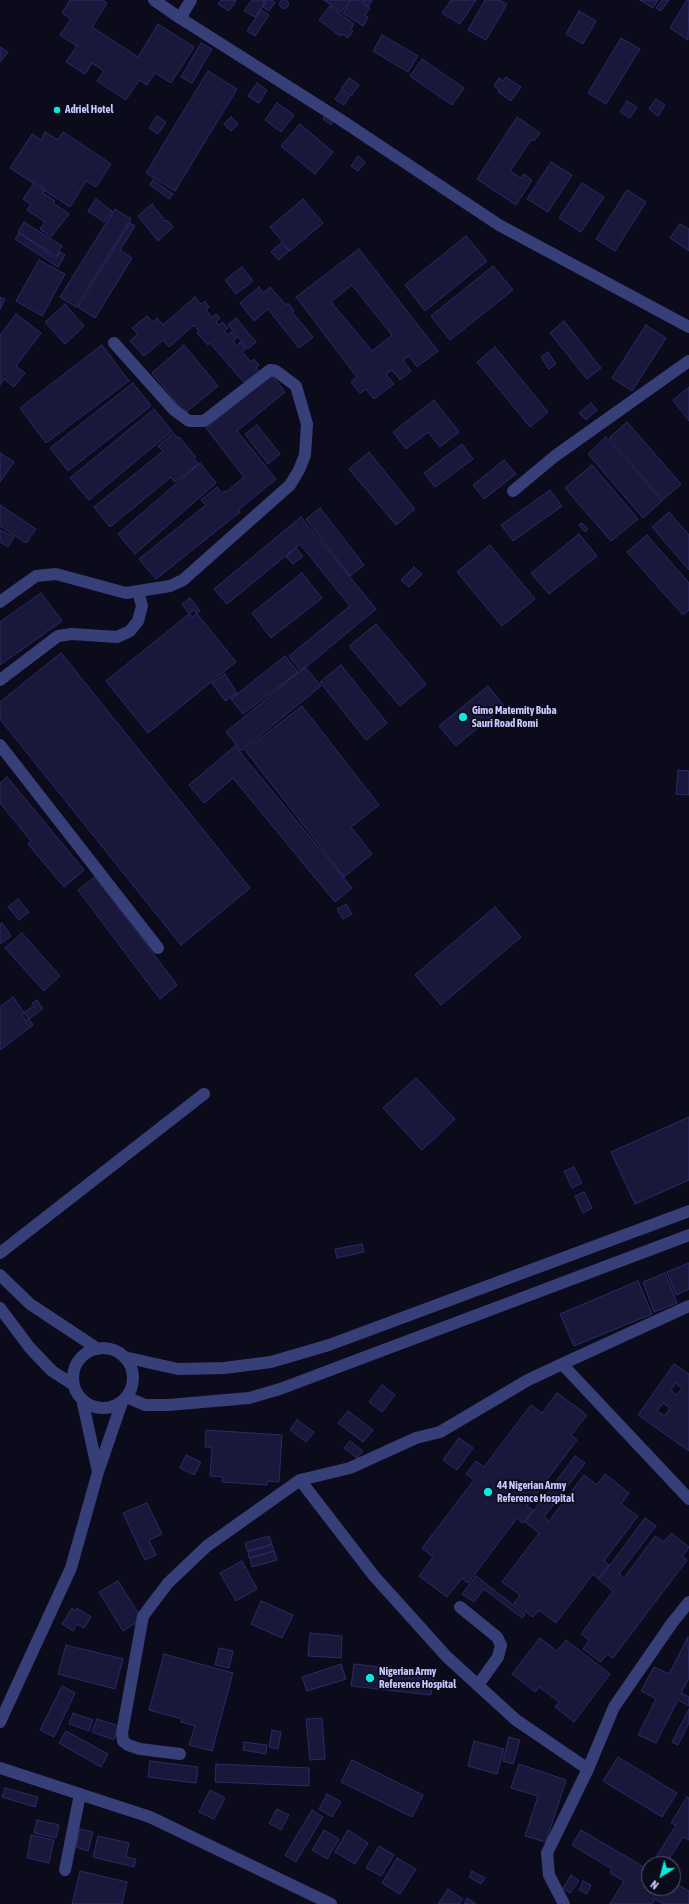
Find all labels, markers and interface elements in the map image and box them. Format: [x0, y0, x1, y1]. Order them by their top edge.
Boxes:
place label: Adriel Hotel [65, 103, 113, 117]
marker: Adriel Hotel [52, 105, 62, 115]
place label: Gimo Maternity Buba Sauri Road Romi [472, 704, 557, 730]
marker: Gimo Maternity Buba Sauri Road Romi [457, 711, 469, 723]
place label: 44 Nigerian Army Reference Hospital [497, 1479, 574, 1505]
marker: 44 Nigerian Army Reference Hospital [482, 1486, 494, 1498]
place label: Nigerian Army Reference Hospital [379, 1665, 456, 1691]
marker: Nigerian Army Reference Hospital [364, 1672, 376, 1684]
north arrow [641, 1856, 681, 1896]
text: N [648, 1878, 661, 1892]

